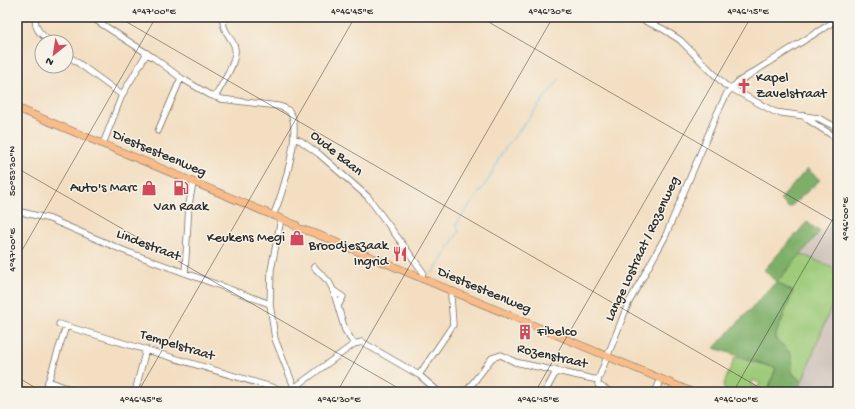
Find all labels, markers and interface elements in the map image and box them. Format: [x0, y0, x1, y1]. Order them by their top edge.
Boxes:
text: 4°47'00"E [132, 6, 176, 18]
text: 4°46'45"E [331, 6, 374, 18]
text: 4°46'30"E [529, 6, 572, 18]
text: 4°46'15"E [727, 6, 769, 18]
north arrow [34, 34, 74, 74]
text: N [44, 54, 56, 68]
place label: Kapel Zavelstraat [756, 70, 828, 103]
church icon: Kapel Zavelstraat [735, 77, 753, 95]
street label: Diestsesteenweg [108, 126, 209, 181]
street label: Oude Baan [306, 128, 366, 181]
text: 50°53'30"N [7, 146, 19, 196]
street label: Lange Lostraat / Rozenweg [602, 174, 684, 324]
shop icon: Auto's Marc [140, 179, 158, 197]
fuel station icon: Van Raak [172, 179, 190, 197]
place label: Auto's Marc [70, 180, 138, 197]
text: 4°46'00"E [840, 197, 852, 241]
place label: Van Raak [153, 199, 210, 216]
street label: Lindestraat [114, 226, 184, 266]
text: 4°47'00"E [7, 228, 19, 272]
shop icon: Keukens Megi [288, 229, 306, 247]
place label: Keukens Megi [207, 230, 285, 247]
place label: Broodjeszaak Ingrid [308, 238, 390, 271]
restaurant icon: Broodjeszaak Ingrid [391, 245, 409, 263]
street label: Diestsesteenweg [433, 263, 534, 318]
building icon: Fibelco [516, 323, 534, 341]
place label: Fibelco [536, 324, 577, 341]
street label: Tempelstraat [137, 326, 217, 366]
street label: Rozenstraat [515, 341, 590, 374]
text: 4°46'45"E [120, 394, 163, 406]
text: 4°46'30"E [318, 394, 361, 406]
text: 4°46'15"E [517, 394, 559, 406]
text: 4°46'00"E [714, 394, 758, 406]

